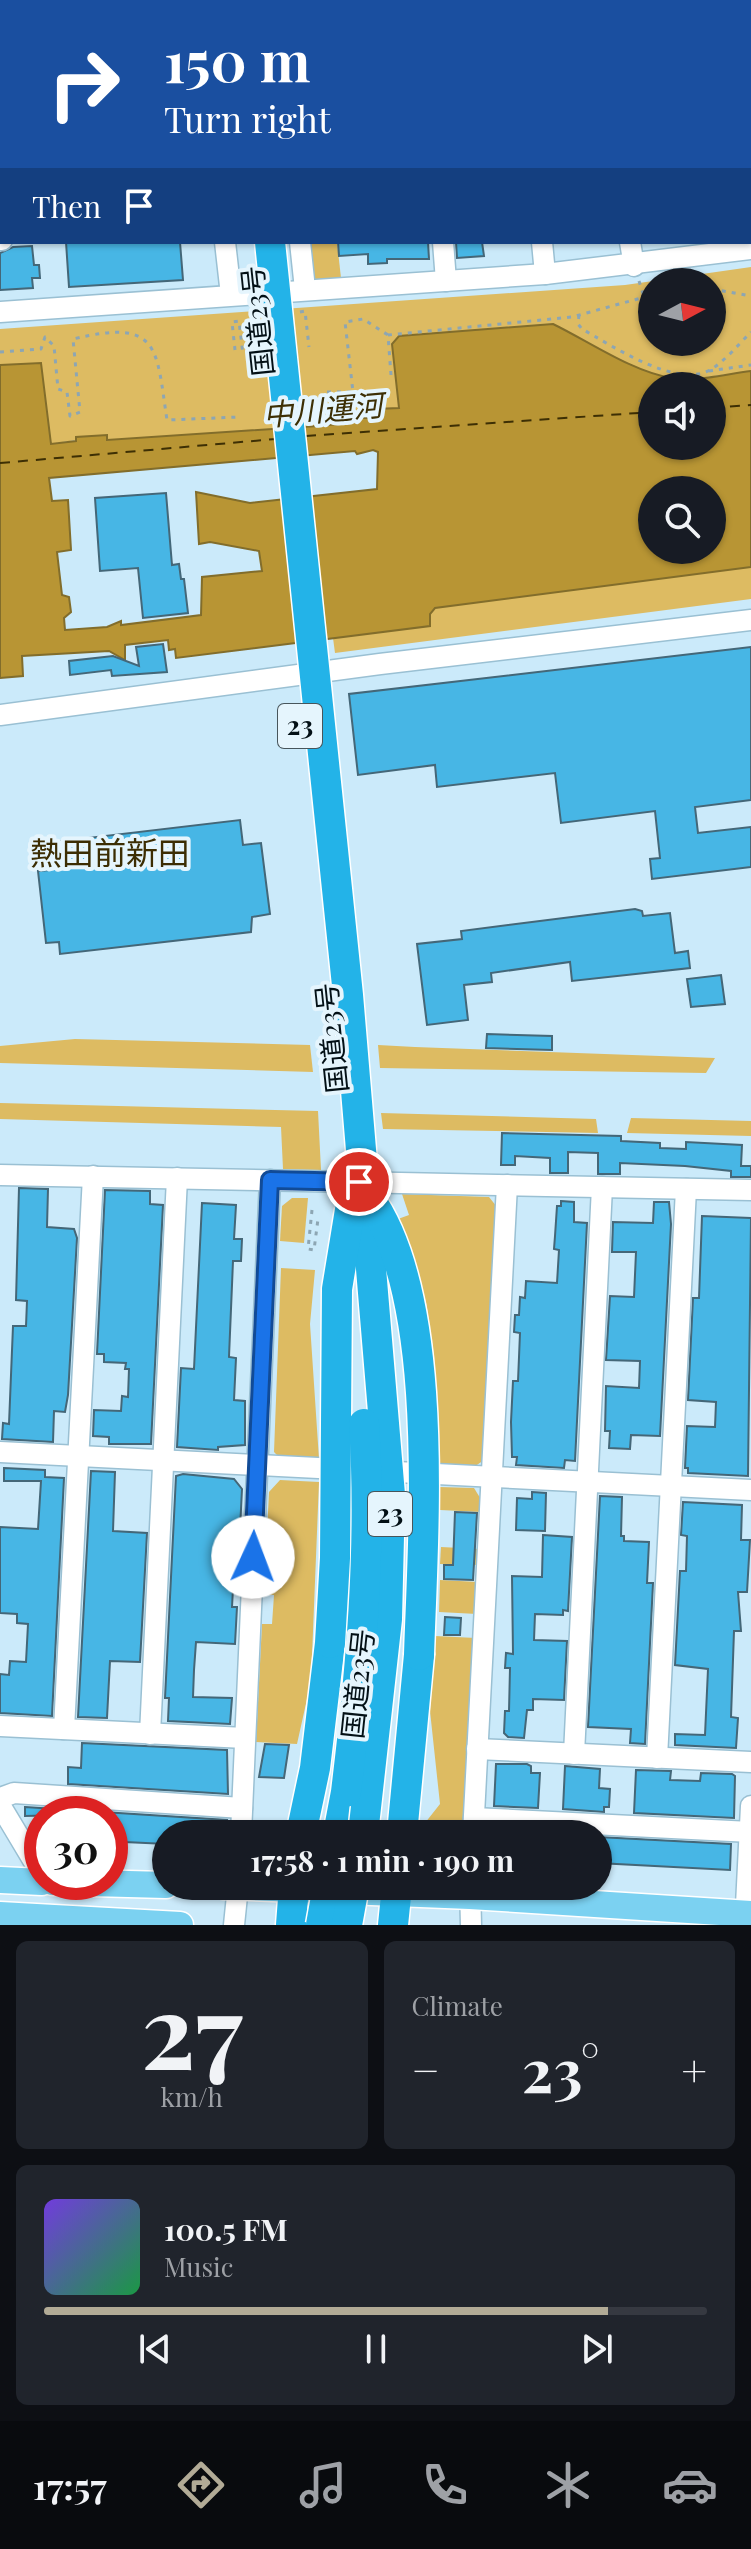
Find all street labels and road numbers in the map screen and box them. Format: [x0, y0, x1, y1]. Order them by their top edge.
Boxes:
street label: 国道23号 [232, 265, 281, 378]
road number: 23 [278, 704, 322, 748]
street label: 国道23号 [306, 982, 355, 1095]
road number: 23 [368, 1492, 412, 1536]
street label: 国道23号 [332, 1627, 381, 1740]

